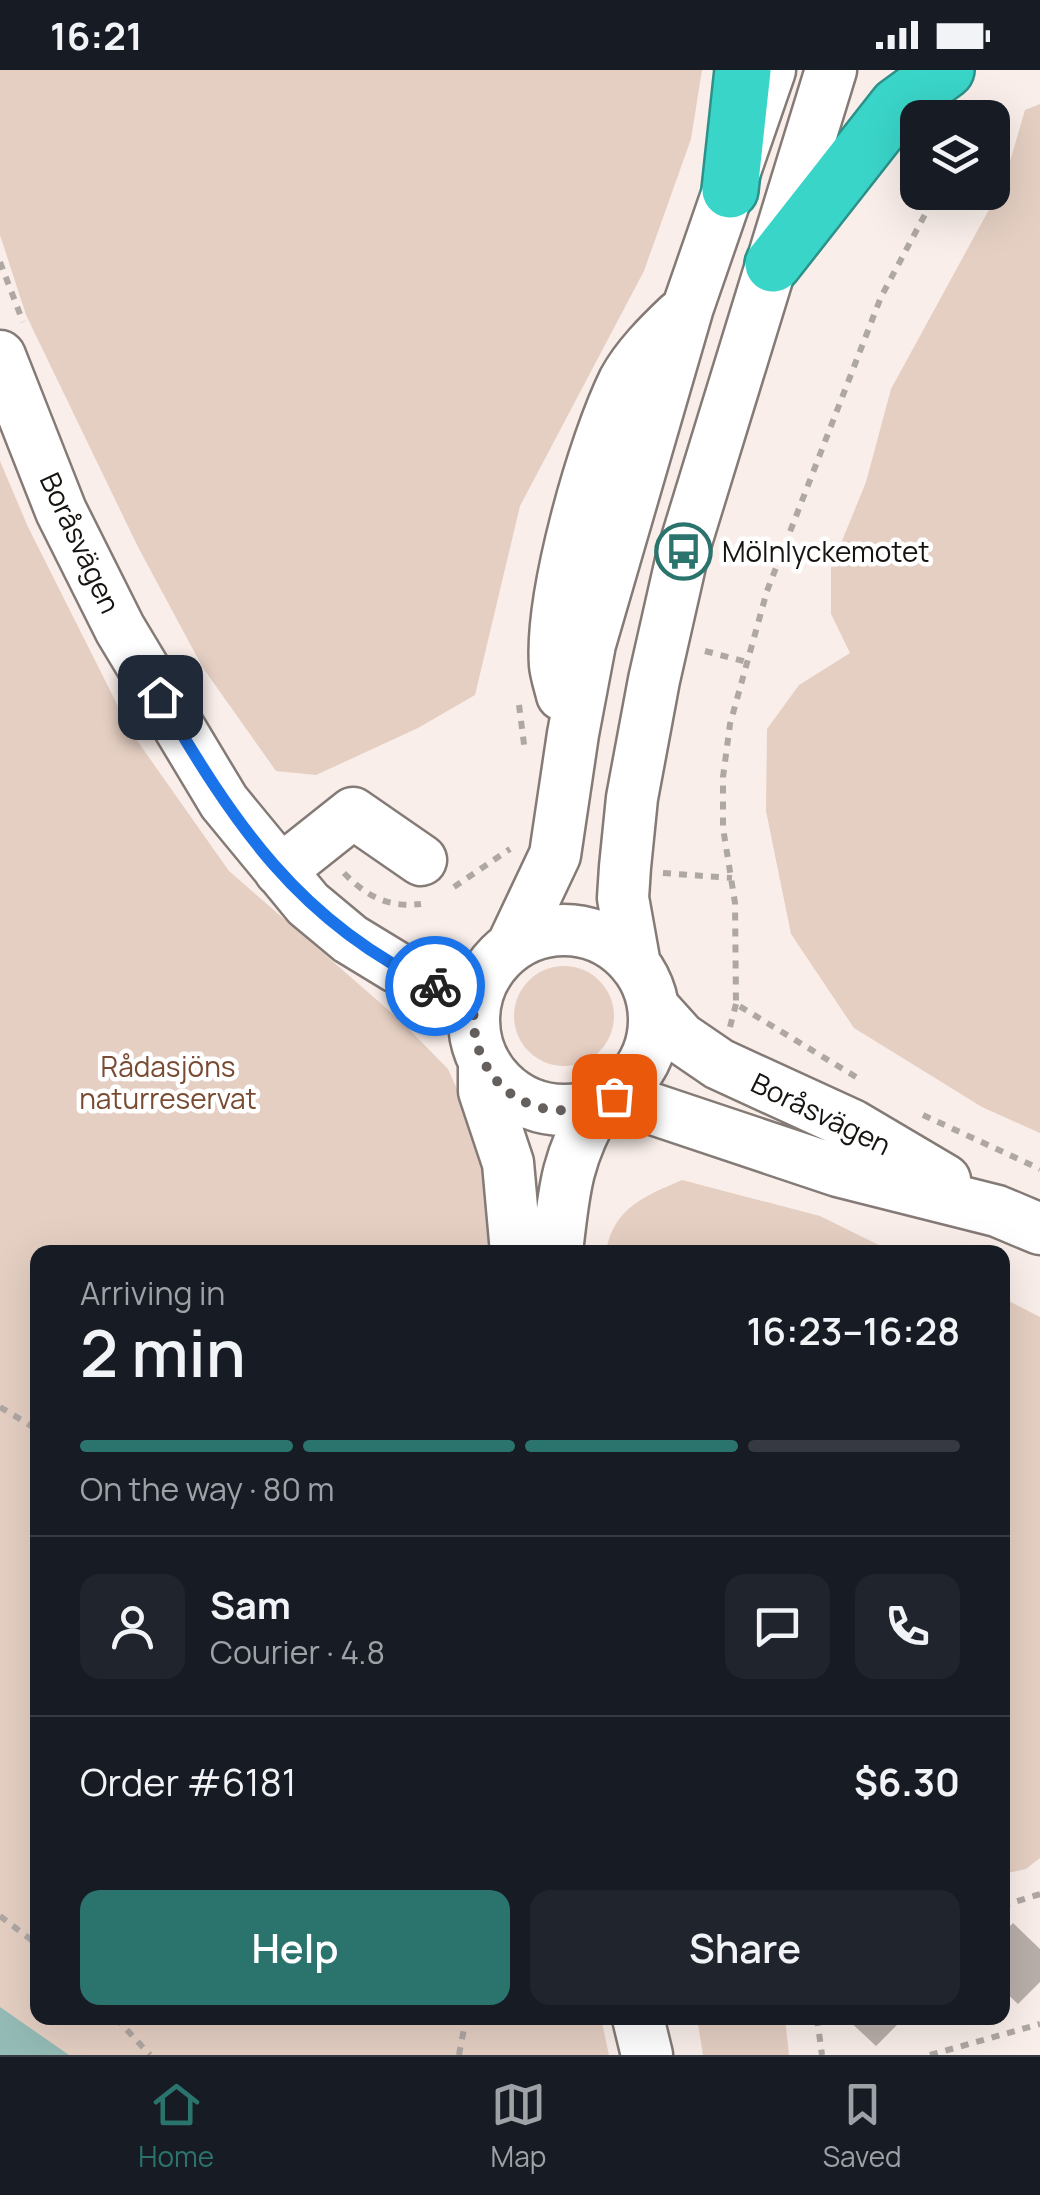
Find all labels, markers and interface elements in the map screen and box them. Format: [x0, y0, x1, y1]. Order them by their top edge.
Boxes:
text: 16:21 [50, 9, 143, 61]
map controls [900, 100, 1010, 210]
button: layers [900, 100, 1010, 210]
street label: Boråsvägen [32, 466, 130, 619]
bus stop icon: Mölnlyckemotet [653, 522, 713, 582]
place label: Mölnlyckemotet [722, 532, 930, 570]
pin [118, 655, 203, 740]
icon: home [133, 670, 188, 725]
courier [385, 936, 485, 1036]
icon: bike [408, 959, 463, 1014]
park label: Rådasjöns naturreservat [79, 1047, 257, 1117]
pin [572, 1054, 657, 1139]
street label: Boråsvägen [745, 1063, 898, 1163]
icon: bag [587, 1069, 642, 1124]
text: Arriving in [80, 1271, 225, 1315]
text: 16:23–16:28 [746, 1304, 960, 1356]
text: 2 min [80, 1308, 246, 1397]
text: On the way · 80 m [80, 1467, 334, 1511]
button: person [80, 1574, 185, 1679]
button: chat [725, 1574, 830, 1679]
button: phone [855, 1574, 960, 1679]
text: Sam [210, 1578, 291, 1630]
text: Courier · 4.8 [210, 1630, 385, 1674]
text: Order #6181 [80, 1755, 297, 1807]
text: $6.30 [854, 1755, 960, 1807]
button: Help [80, 1890, 510, 2005]
button: Share [530, 1890, 960, 2005]
tab: Home [138, 2077, 214, 2175]
tab: Map [491, 2077, 546, 2175]
tab: Saved [823, 2077, 902, 2175]

